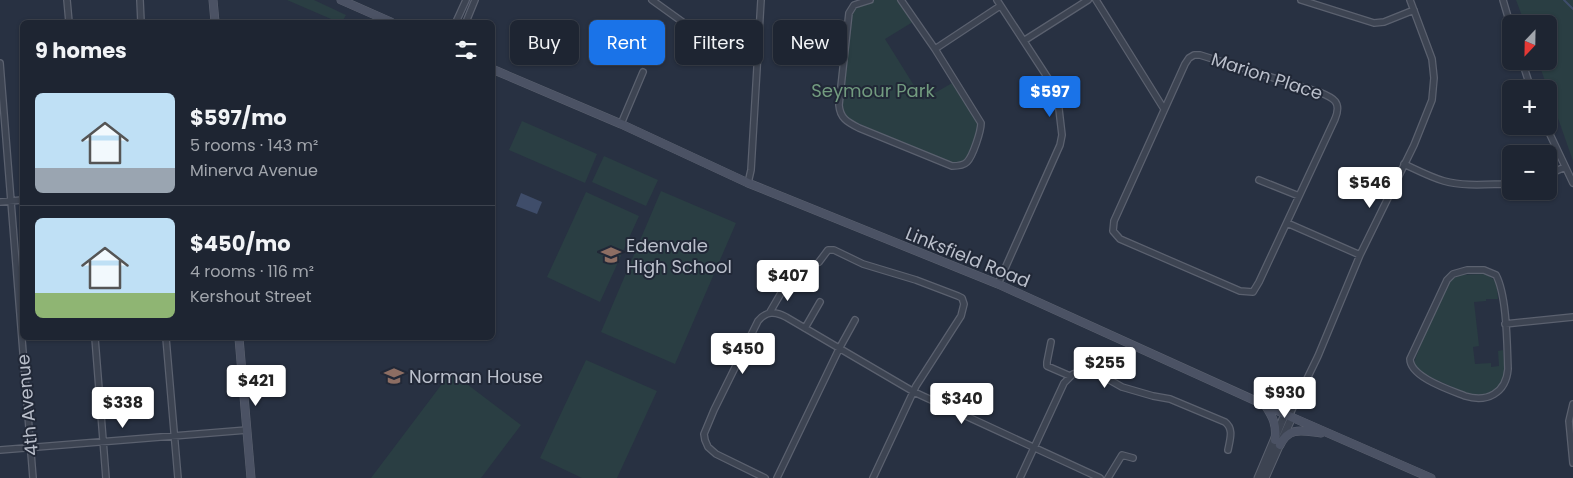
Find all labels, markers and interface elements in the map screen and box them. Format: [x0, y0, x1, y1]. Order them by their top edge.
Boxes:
north arrow [1502, 15, 1558, 70]
map controls [1502, 15, 1557, 200]
chip: Buy [510, 20, 579, 65]
chip: Rent [589, 20, 665, 65]
chip: Filters [675, 20, 763, 65]
chip: New [773, 20, 847, 65]
text: 9 homes [35, 36, 127, 65]
icon: filters [452, 36, 480, 64]
street label: Marion Place [1208, 46, 1326, 106]
pin: $597 [1020, 76, 1080, 118]
park label: Seymour Park [811, 78, 935, 103]
text: $597 [1030, 80, 1070, 103]
button: + [1502, 80, 1557, 135]
text: $597/mo [190, 103, 287, 132]
icon: home [75, 113, 135, 173]
text: 5 rooms · 143 m² [190, 134, 318, 157]
button: − [1502, 145, 1557, 200]
text: Minerva Avenue [190, 159, 318, 182]
pin: $546 [1340, 166, 1400, 209]
text: $546 [1349, 171, 1391, 194]
street label: Linksfield Road [902, 221, 1034, 293]
text: $450/mo [190, 229, 291, 258]
place label: Edenvale High School [626, 233, 732, 279]
icon: home [75, 238, 135, 298]
school or university icon: Edenvale High School [600, 244, 622, 266]
text: 4 rooms · 116 m² [190, 260, 314, 283]
pin: $407 [758, 260, 818, 302]
text: $407 [768, 264, 808, 287]
text: Kershout Street [190, 285, 312, 308]
pin: $450 [713, 332, 773, 375]
text: $450 [722, 337, 764, 360]
pin: $255 [1075, 346, 1135, 389]
text: $255 [1085, 351, 1125, 374]
street label: 4th Avenue [10, 353, 44, 457]
pin: $421 [226, 364, 286, 407]
place label: Norman House [409, 364, 543, 389]
school or university icon: Norman House [383, 365, 405, 387]
text: $421 [238, 369, 274, 392]
pin: $930 [1255, 376, 1315, 419]
text: $930 [1265, 381, 1305, 404]
pin: $340 [932, 382, 992, 425]
pin: $338 [93, 386, 153, 429]
text: $340 [941, 387, 983, 410]
text: $338 [103, 391, 143, 414]

